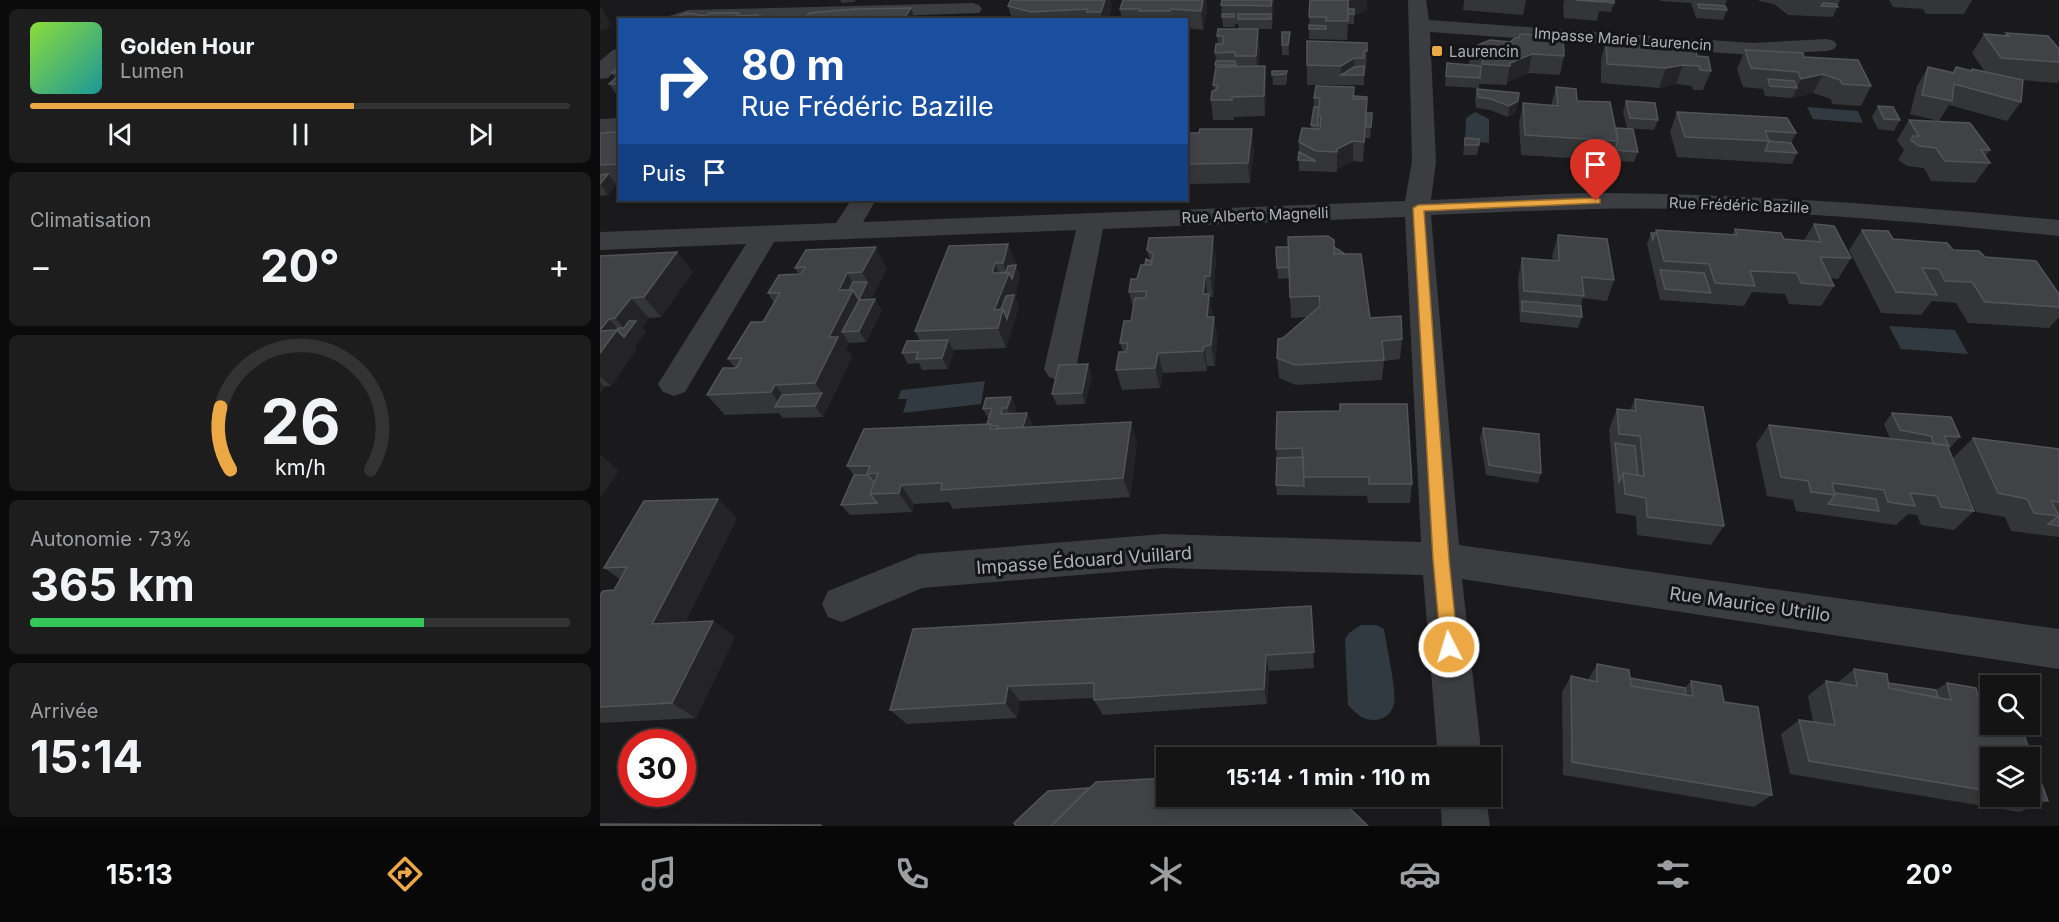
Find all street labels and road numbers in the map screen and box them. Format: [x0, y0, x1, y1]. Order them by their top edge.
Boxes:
street label: Impasse Marie Laurencin [1534, 23, 1712, 55]
street label: Rue Frédéric Bazille [1668, 193, 1810, 217]
street label: Rue Alberto Magnelli [1181, 203, 1329, 227]
street label: Impasse Édouard Vuillard [975, 541, 1193, 578]
street label: Rue Maurice Utrillo [1668, 582, 1832, 626]

